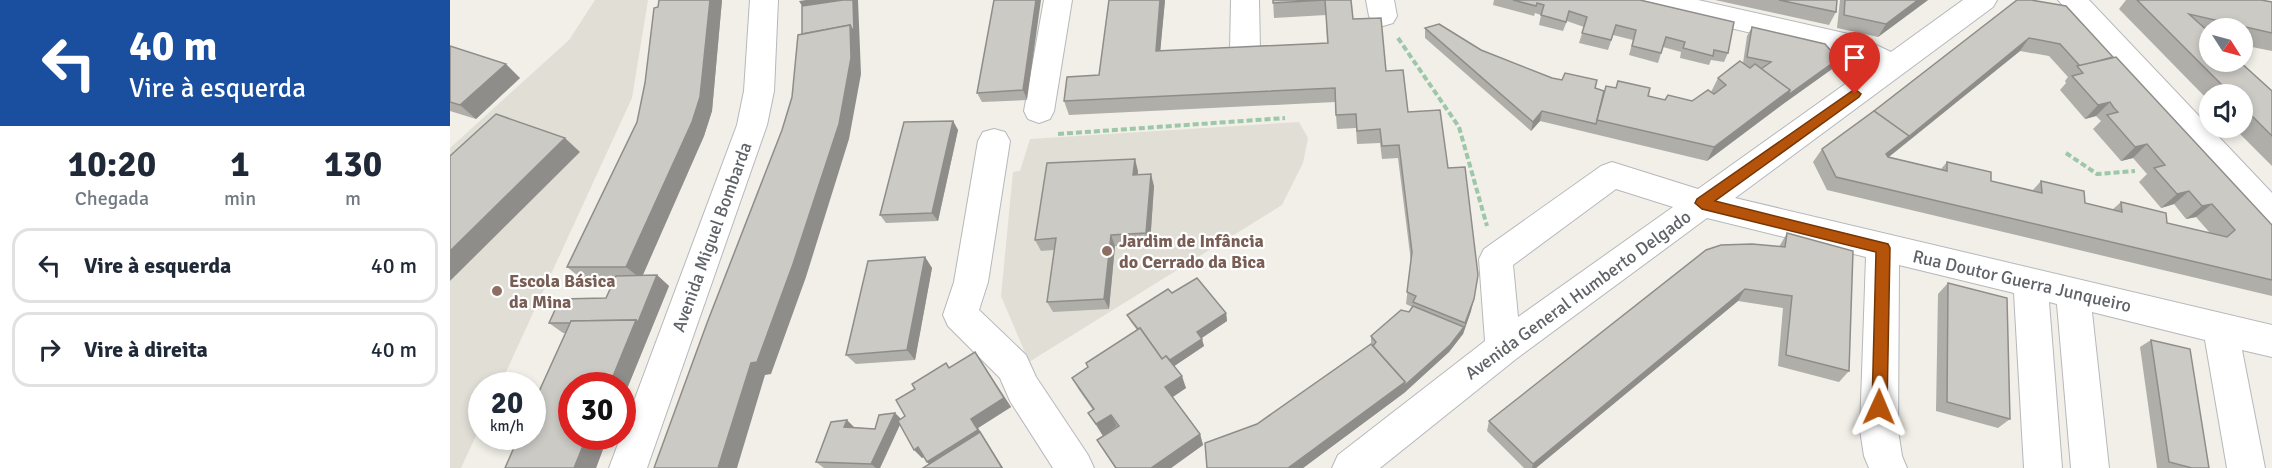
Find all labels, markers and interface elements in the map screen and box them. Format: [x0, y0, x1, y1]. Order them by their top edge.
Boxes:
north arrow [2199, 18, 2253, 72]
map controls [2199, 18, 2253, 138]
text: 40 m [129, 21, 218, 72]
icon: left [30, 24, 108, 102]
pin [1829, 32, 1880, 94]
icon: arrive [1838, 41, 1871, 74]
text: Vire à esquerda [129, 72, 306, 105]
button: sound [2199, 84, 2253, 138]
street label: Avenida Miguel Bombarda [667, 139, 757, 335]
text: 10:20 [68, 142, 156, 187]
text: 1 [230, 142, 250, 187]
text: 130 [324, 142, 382, 187]
text: Chegada [75, 186, 149, 211]
text: min [224, 186, 256, 211]
text: m [345, 186, 361, 211]
street label: Avenida General Humberto Delgado [1461, 206, 1695, 384]
place label: Jardim de Infância do Cerrado da Bica [1119, 230, 1265, 273]
marker: Jardim de Infância do Cerrado da Bica [1100, 244, 1114, 258]
street label: Rua Doutor Guerra Junqueiro [1911, 245, 2133, 317]
icon: left [33, 249, 66, 282]
text: Vire à esquerda [84, 252, 231, 279]
text: 40 m [371, 252, 417, 279]
place label: Escola Básica da Mina [509, 270, 615, 313]
marker: Escola Básica da Mina [490, 284, 504, 298]
icon: right [33, 333, 66, 366]
text: Vire à direita [84, 336, 208, 363]
text: 40 m [371, 336, 417, 363]
speed limit sign: 30 [558, 372, 636, 450]
position arrow [1847, 375, 1911, 439]
text: 20 [491, 385, 523, 422]
text: km/h [490, 417, 524, 435]

